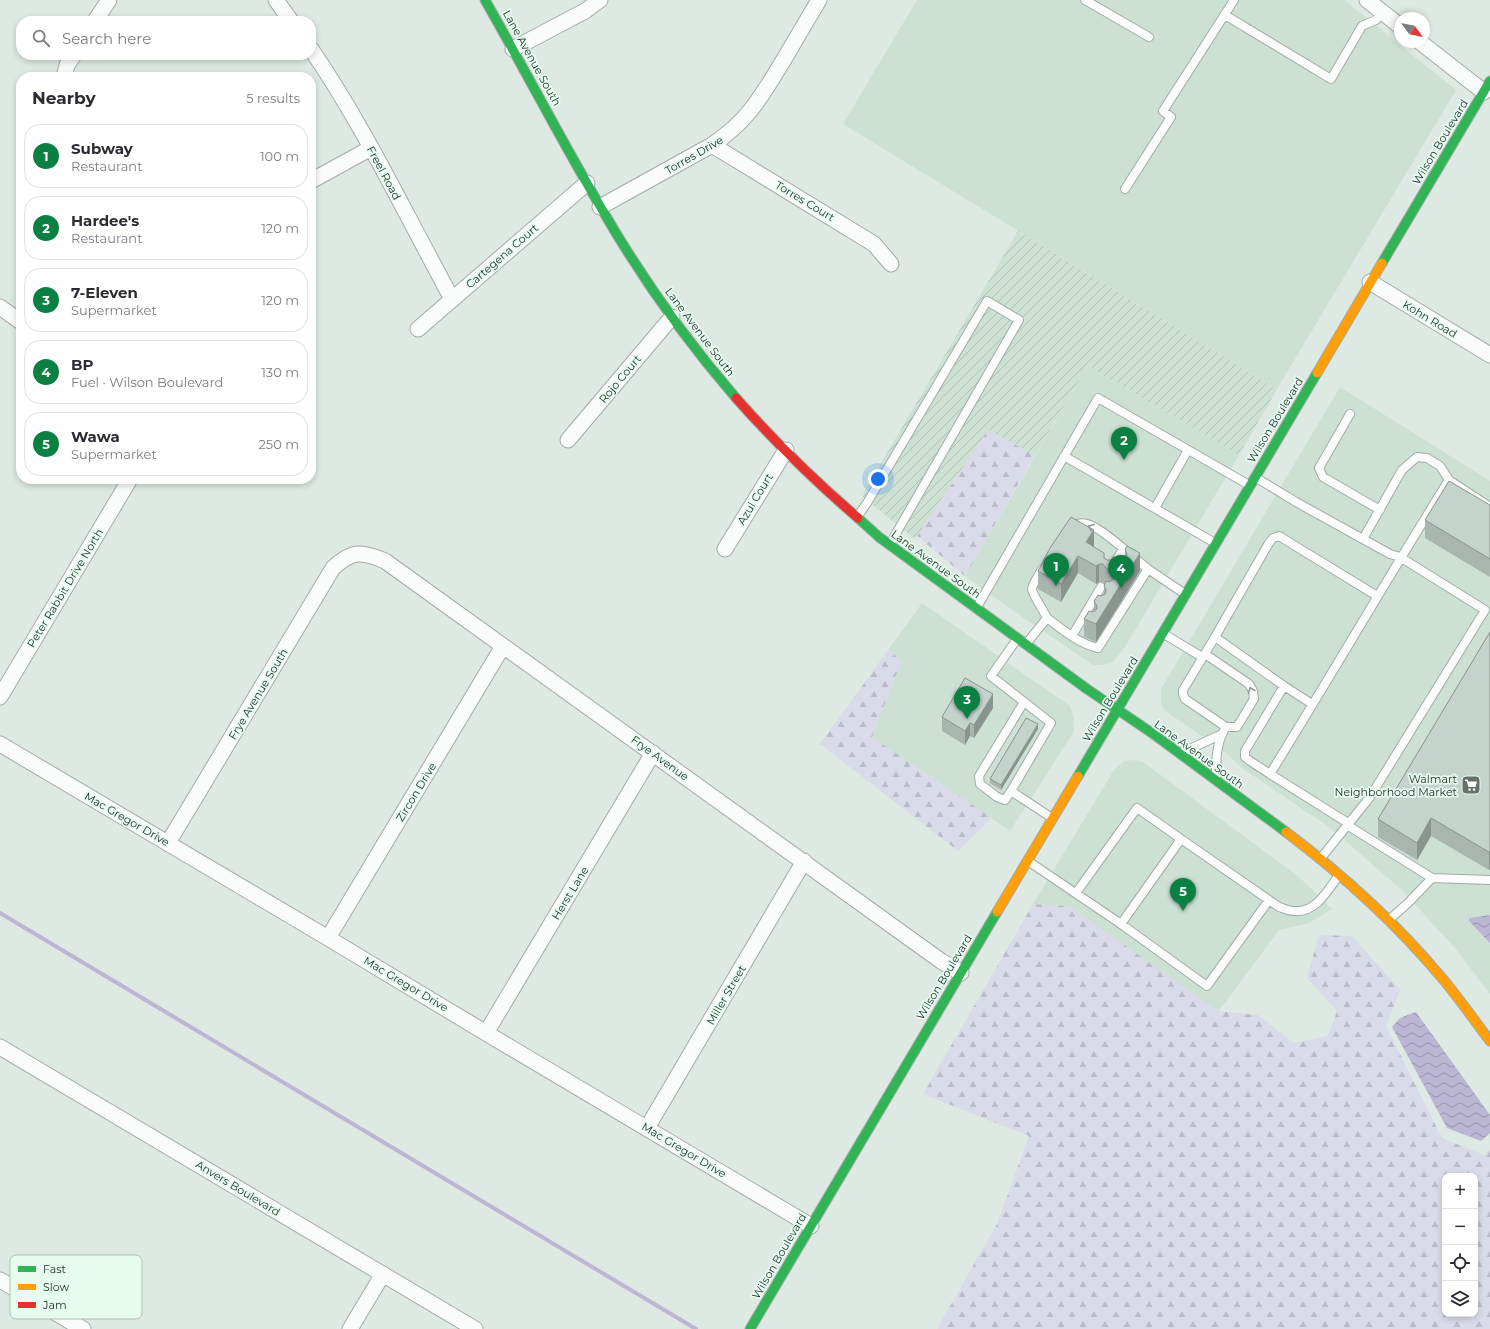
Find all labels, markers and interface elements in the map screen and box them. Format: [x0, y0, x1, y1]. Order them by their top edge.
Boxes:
street label: Lane Avenue South [500, 8, 564, 108]
north arrow [1394, 12, 1430, 48]
search box [16, 16, 316, 60]
icon: search [30, 27, 52, 49]
text: Search here [62, 29, 151, 48]
text: Nearby [32, 88, 96, 108]
text: 5 results [246, 90, 300, 106]
street label: Wilson Boulevard [1409, 97, 1471, 187]
street label: Torres Drive [662, 133, 726, 177]
text: Subway [71, 139, 133, 158]
street label: Freel Road [364, 144, 404, 202]
text: 1 [43, 148, 49, 164]
text: 100 m [260, 148, 299, 164]
text: Restaurant [71, 158, 142, 174]
street label: Torres Court [773, 178, 838, 225]
text: Hardee's [71, 211, 139, 230]
text: 2 [42, 220, 50, 236]
text: 120 m [261, 220, 299, 236]
street label: Cartegena Court [463, 220, 542, 291]
text: Restaurant [71, 230, 142, 246]
text: 7-Eleven [71, 283, 138, 302]
street label: Lane Avenue South [662, 285, 738, 379]
text: 3 [42, 292, 50, 308]
text: 120 m [261, 292, 299, 308]
street label: Kohn Road [1400, 297, 1460, 341]
text: Supermarket [71, 302, 157, 318]
street label: Rojo Court [596, 352, 645, 406]
text: BP [71, 355, 93, 374]
text: 4 [42, 364, 50, 380]
text: 130 m [261, 364, 299, 380]
text: Fuel · Wilson Boulevard [71, 374, 223, 390]
street label: Wilson Boulevard [1244, 375, 1306, 465]
text: Wawa [71, 427, 120, 446]
pin: 2 [1111, 427, 1137, 460]
text: 5 [42, 436, 50, 452]
text: 250 m [258, 436, 299, 452]
text: Supermarket [71, 446, 157, 462]
your location [868, 469, 888, 489]
street label: Azul Court [734, 470, 776, 527]
one-way arrow [1088, 524, 1096, 532]
street label: Peter Rabbit Drive North [24, 526, 106, 650]
street label: Lane Avenue South [888, 527, 984, 601]
pin: 1 [1043, 553, 1069, 586]
pin: 4 [1108, 555, 1134, 588]
street label: Frye Avenue South [225, 646, 291, 742]
street label: Wilson Boulevard [1079, 654, 1141, 744]
pin: 3 [954, 686, 980, 719]
one-way arrow [1247, 687, 1255, 694]
street label: Lane Avenue South [1151, 717, 1247, 791]
street label: Frye Avenue [628, 732, 692, 784]
street label: Zircon Drive [393, 760, 439, 824]
place label: Walmart Neighborhood Market [1334, 772, 1458, 799]
supermarket icon: Walmart Neighborhood Market [1460, 774, 1482, 796]
street label: Mac Gregor Drive [82, 789, 172, 849]
street label: Herst Lane [549, 863, 592, 922]
pin: 5 [1170, 878, 1196, 911]
street label: Wilson Boulevard [913, 932, 975, 1022]
street label: Mac Gregor Drive [361, 953, 451, 1015]
street label: Miller Street [703, 962, 749, 1027]
street label: Mac Gregor Drive [639, 1119, 729, 1181]
street label: Anvers Boulevard [193, 1157, 283, 1219]
map controls [1442, 1173, 1478, 1317]
button: + [1442, 1173, 1478, 1209]
button: − [1442, 1209, 1478, 1245]
street label: Wilson Boulevard [749, 1211, 809, 1301]
button: locate [1442, 1245, 1478, 1281]
legend [10, 1255, 142, 1319]
text: Fast [43, 1262, 67, 1276]
text: Slow [43, 1280, 69, 1294]
button: layers [1442, 1281, 1478, 1317]
text: Jam [42, 1298, 67, 1312]

